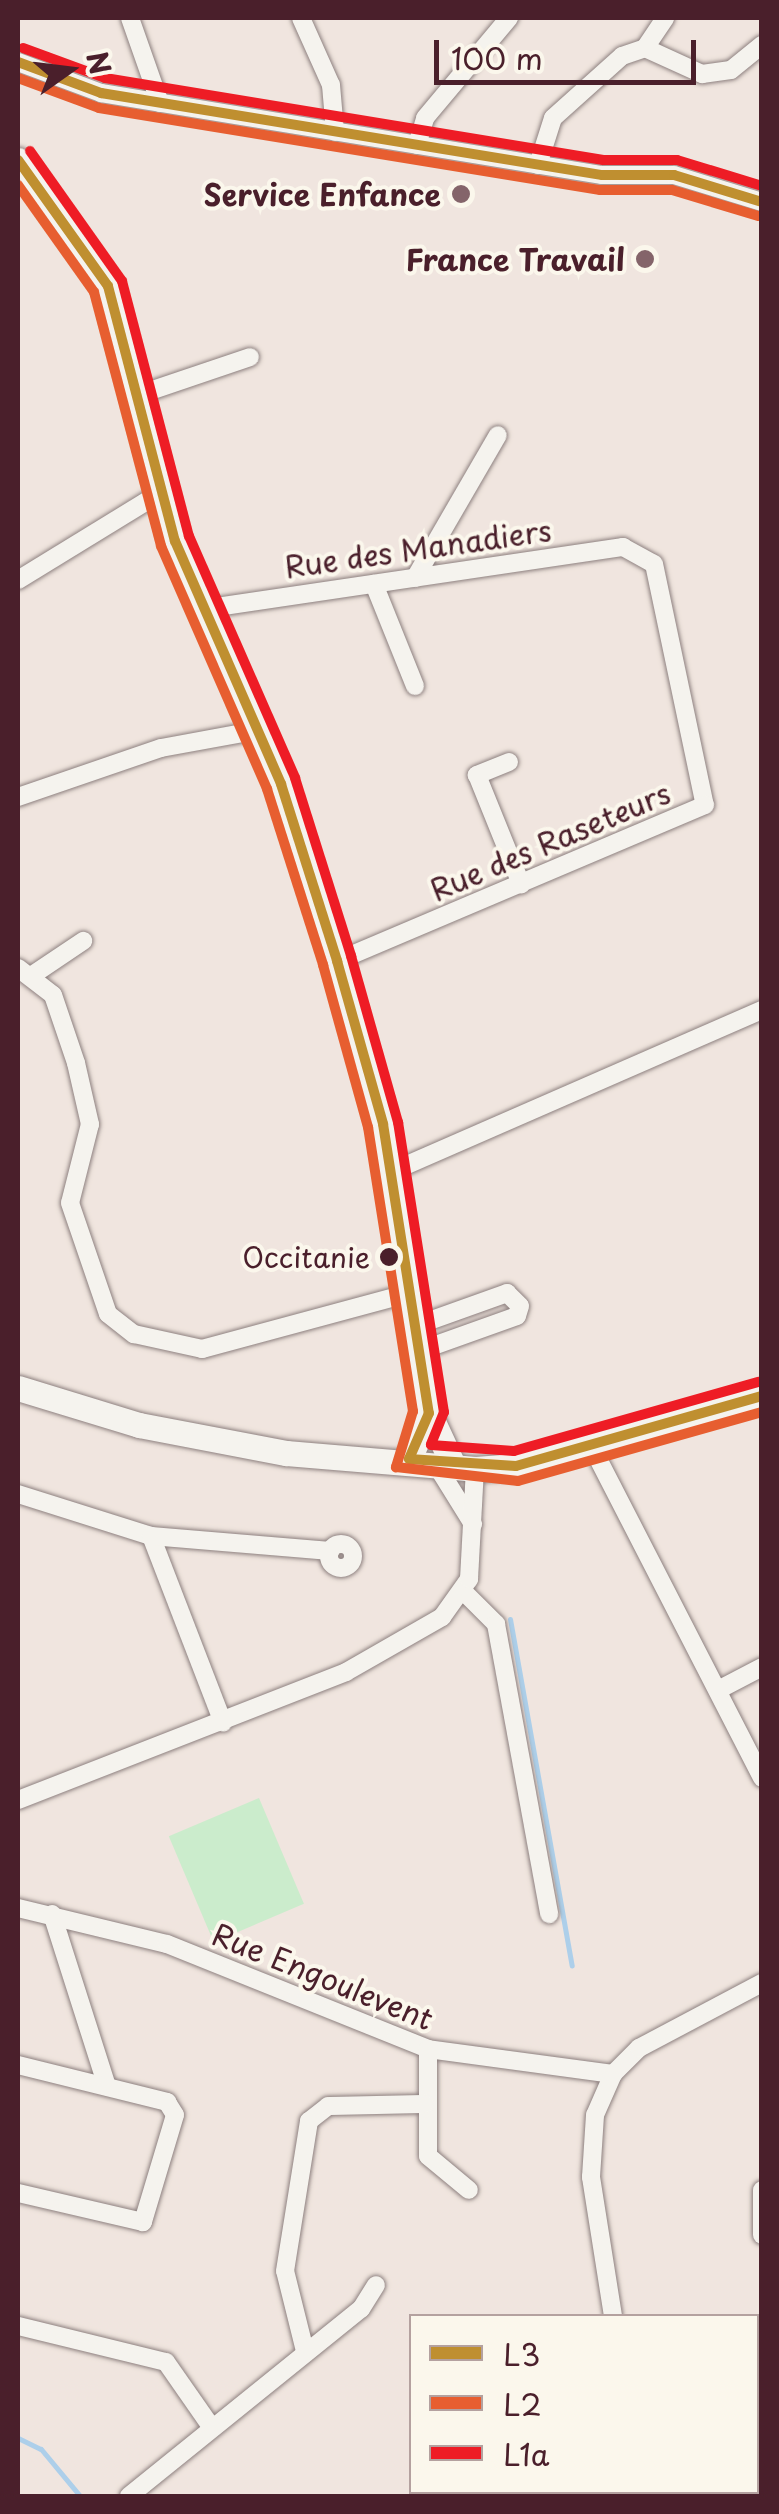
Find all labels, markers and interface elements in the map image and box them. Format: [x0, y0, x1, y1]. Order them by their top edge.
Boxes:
north arrow [20, 20, 120, 120]
scale bar [439, 20, 702, 82]
text: 100 m [451, 35, 543, 80]
text: N [76, 47, 123, 79]
place label: Service Enfance [202, 176, 441, 212]
marker: Service Enfance [450, 183, 472, 205]
place label: France Travail [405, 241, 625, 277]
marker: France Travail [634, 248, 656, 270]
street label: Rue des Manadiers [280, 511, 556, 585]
street label: Rue des Raseteurs [422, 773, 678, 909]
place label: Occitanie [242, 1240, 370, 1274]
marker: Occitanie [379, 1247, 399, 1267]
street label: Rue Engoulevent [205, 1914, 441, 2038]
legend [409, 2314, 759, 2494]
text: L3 [503, 2331, 540, 2376]
text: L2 [503, 2381, 542, 2426]
text: L1a [503, 2431, 549, 2476]

